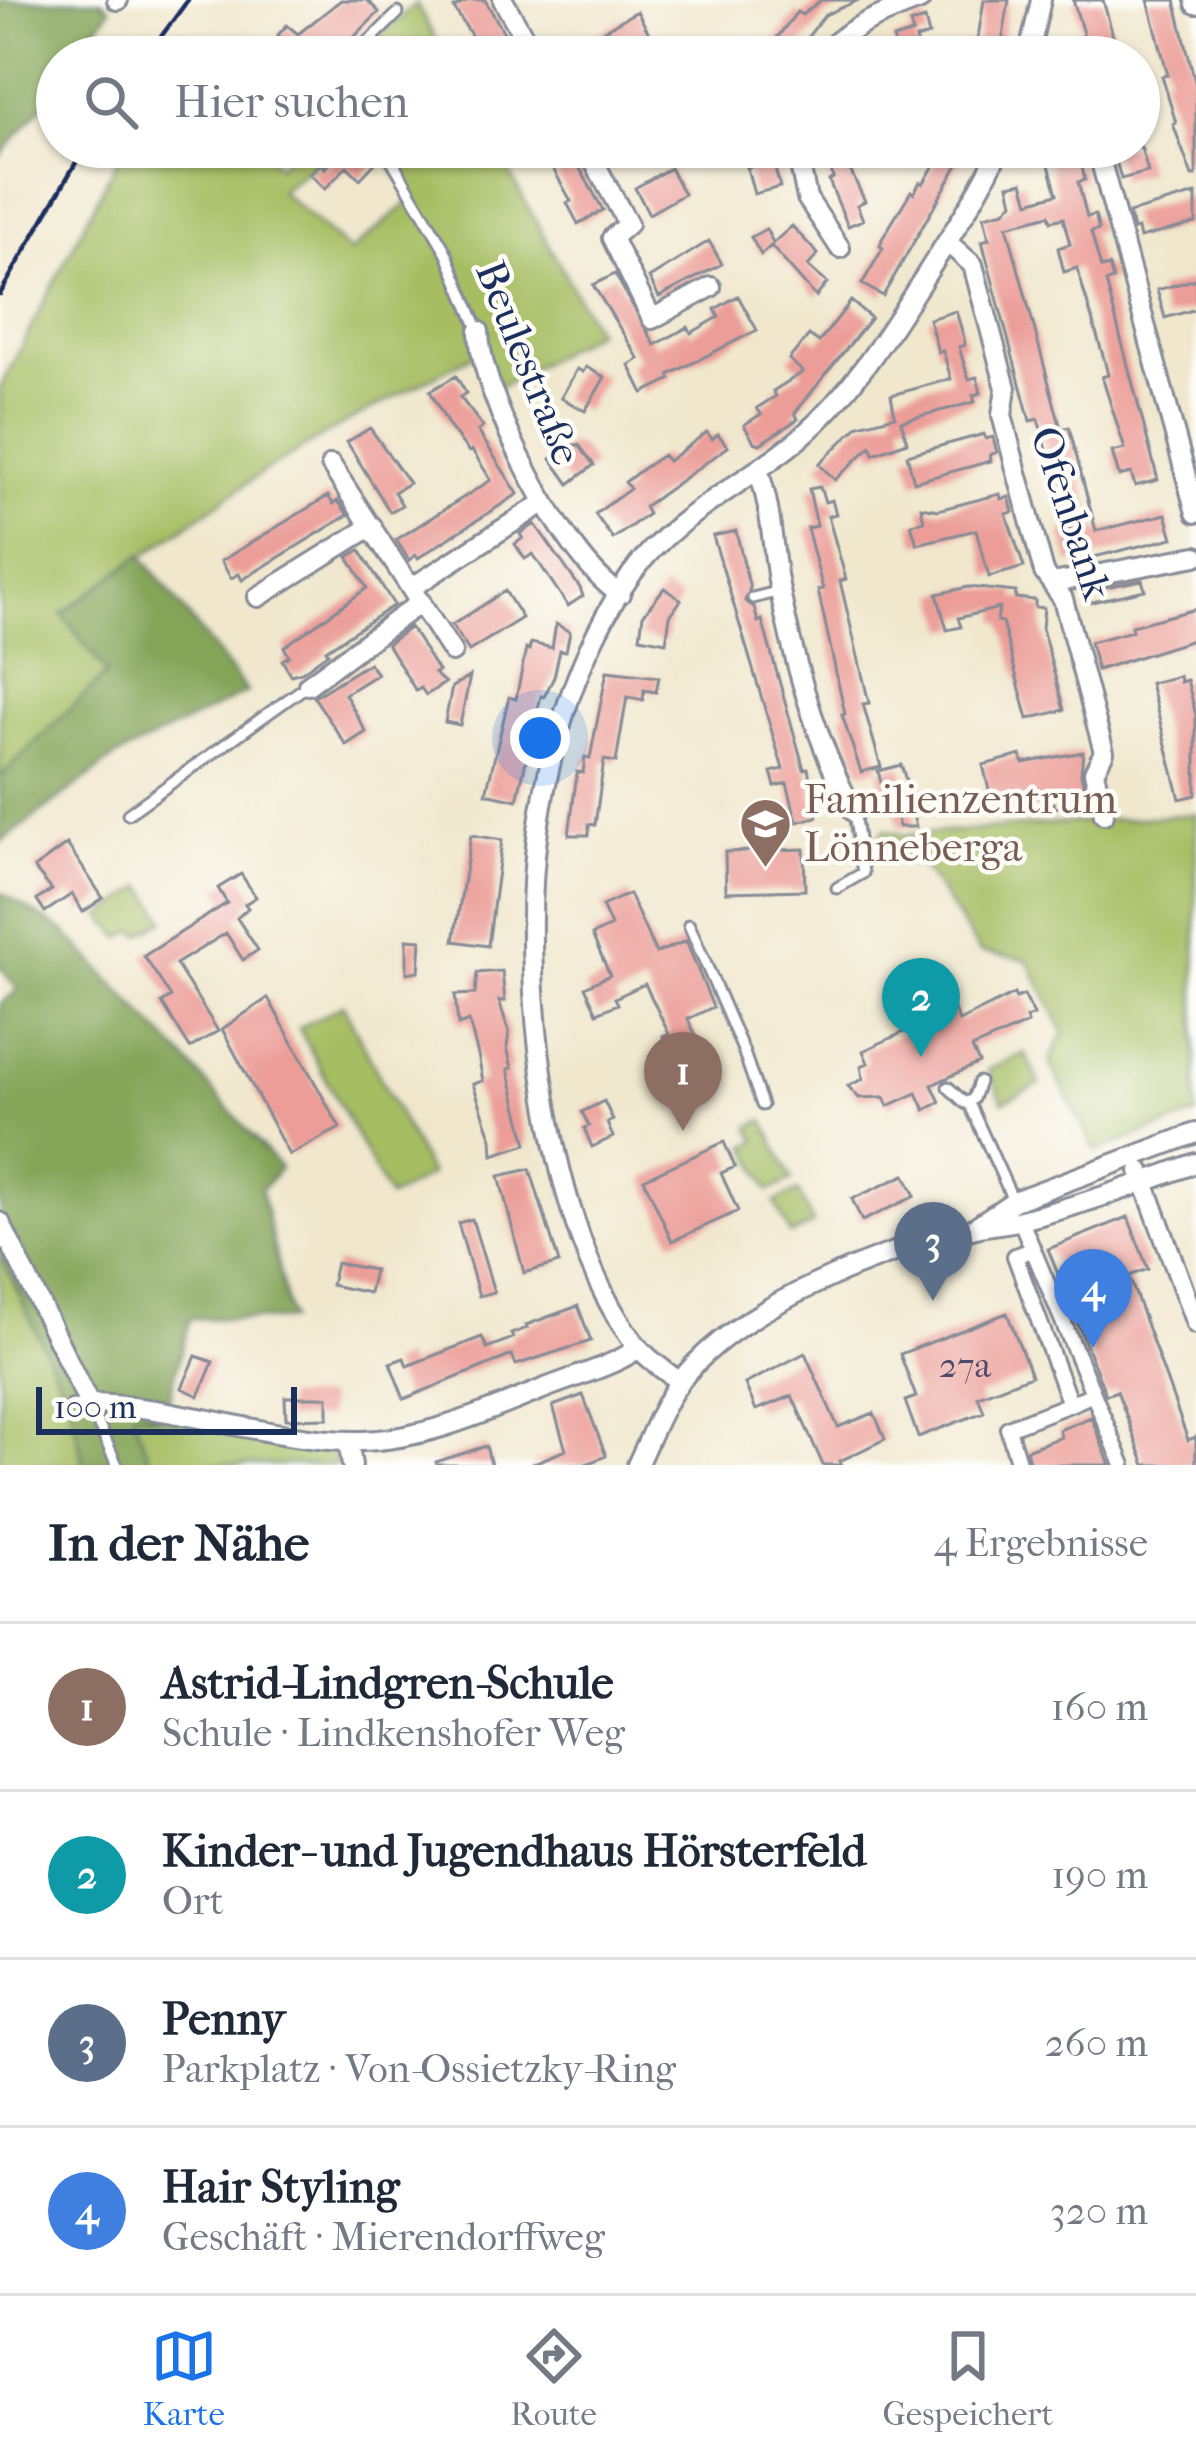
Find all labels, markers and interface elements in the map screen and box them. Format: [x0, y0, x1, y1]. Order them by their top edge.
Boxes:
search box [36, 36, 1160, 168]
icon: search [78, 69, 144, 135]
text: Hier suchen [174, 76, 409, 129]
street label: Beulestraße [465, 254, 591, 472]
street label: Ofenbank [1020, 420, 1122, 606]
your location [510, 708, 570, 768]
place label: Familienzentrum Lönneberga [804, 775, 1117, 872]
school or university icon: Familienzentrum Lönneberga [737, 795, 793, 869]
pin: 2 [882, 958, 960, 1057]
pin: 1 [644, 1032, 722, 1131]
pin: 3 [894, 1202, 972, 1301]
pin: 4 [1054, 1249, 1132, 1348]
house number: 27a [939, 1344, 992, 1386]
scale bar [36, 1381, 297, 1434]
text: 100 m [54, 1388, 137, 1427]
text: In der Nähe [48, 1513, 309, 1573]
text: 4 Ergebnisse [934, 1520, 1148, 1566]
text: Astrid-Lindgren-Schule [162, 1657, 614, 1710]
text: 1 [80, 1684, 94, 1730]
text: 160 m [1051, 1684, 1148, 1730]
text: Schule · Lindkenshofer Weg [162, 1710, 625, 1756]
text: Kinder- und Jugendhaus Hörsterfeld [162, 1825, 866, 1878]
text: 2 [77, 1852, 97, 1898]
text: 190 m [1051, 1852, 1148, 1898]
text: Ort [162, 1878, 224, 1924]
text: Penny [162, 1993, 285, 2046]
text: 3 [79, 2020, 95, 2066]
text: 260 m [1045, 2020, 1148, 2066]
text: Parkplatz · Von-Ossietzky-Ring [162, 2046, 676, 2092]
text: Hair Styling [162, 2161, 399, 2214]
text: 4 [75, 2188, 99, 2234]
text: 320 m [1050, 2188, 1148, 2234]
text: Geschäft · Mierendorffweg [162, 2214, 605, 2260]
tab: Karte [143, 2323, 225, 2434]
tab: Route [510, 2323, 597, 2434]
tab: Gespeichert [882, 2323, 1053, 2434]

